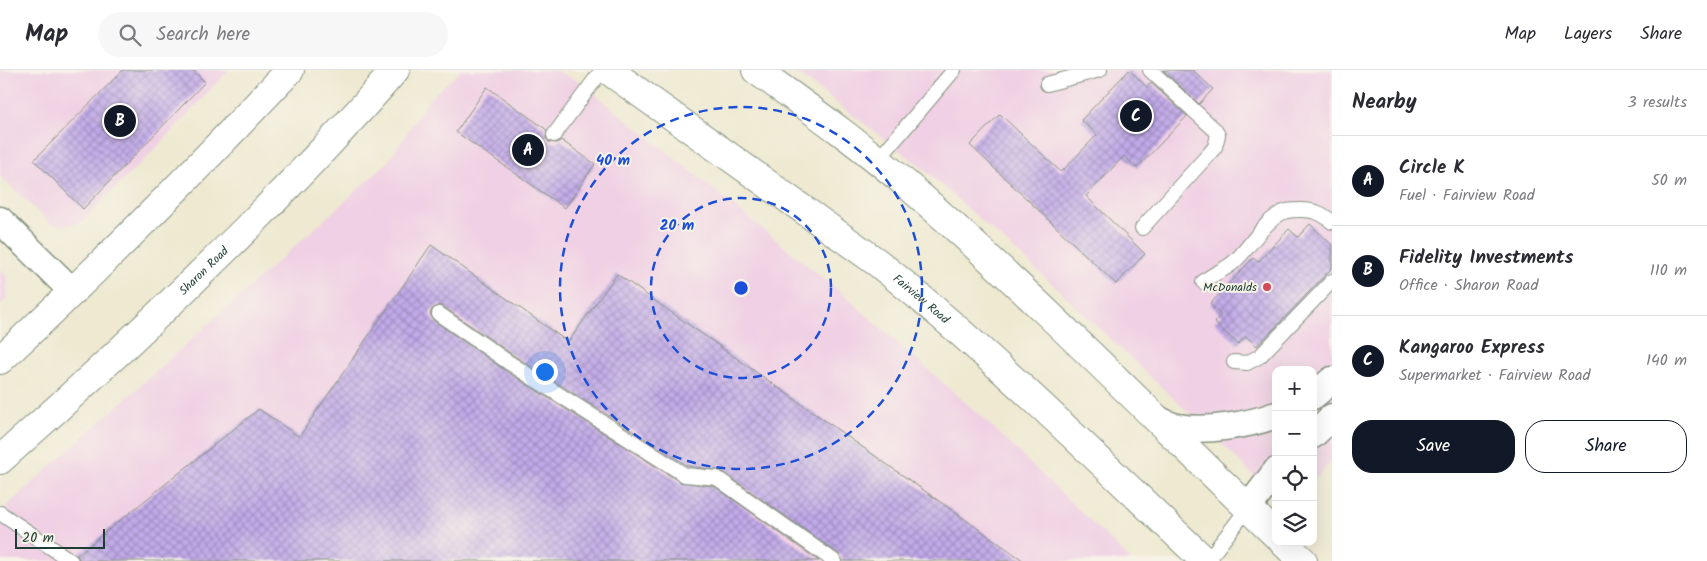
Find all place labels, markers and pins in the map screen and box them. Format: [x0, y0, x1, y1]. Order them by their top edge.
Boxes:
pin: C [1120, 97, 1152, 135]
pin: B [104, 102, 136, 140]
pin: A [512, 131, 544, 169]
place label: McDonalds [1203, 278, 1257, 297]
centre of rings [732, 279, 750, 297]
marker: McDonalds [1261, 281, 1273, 293]

